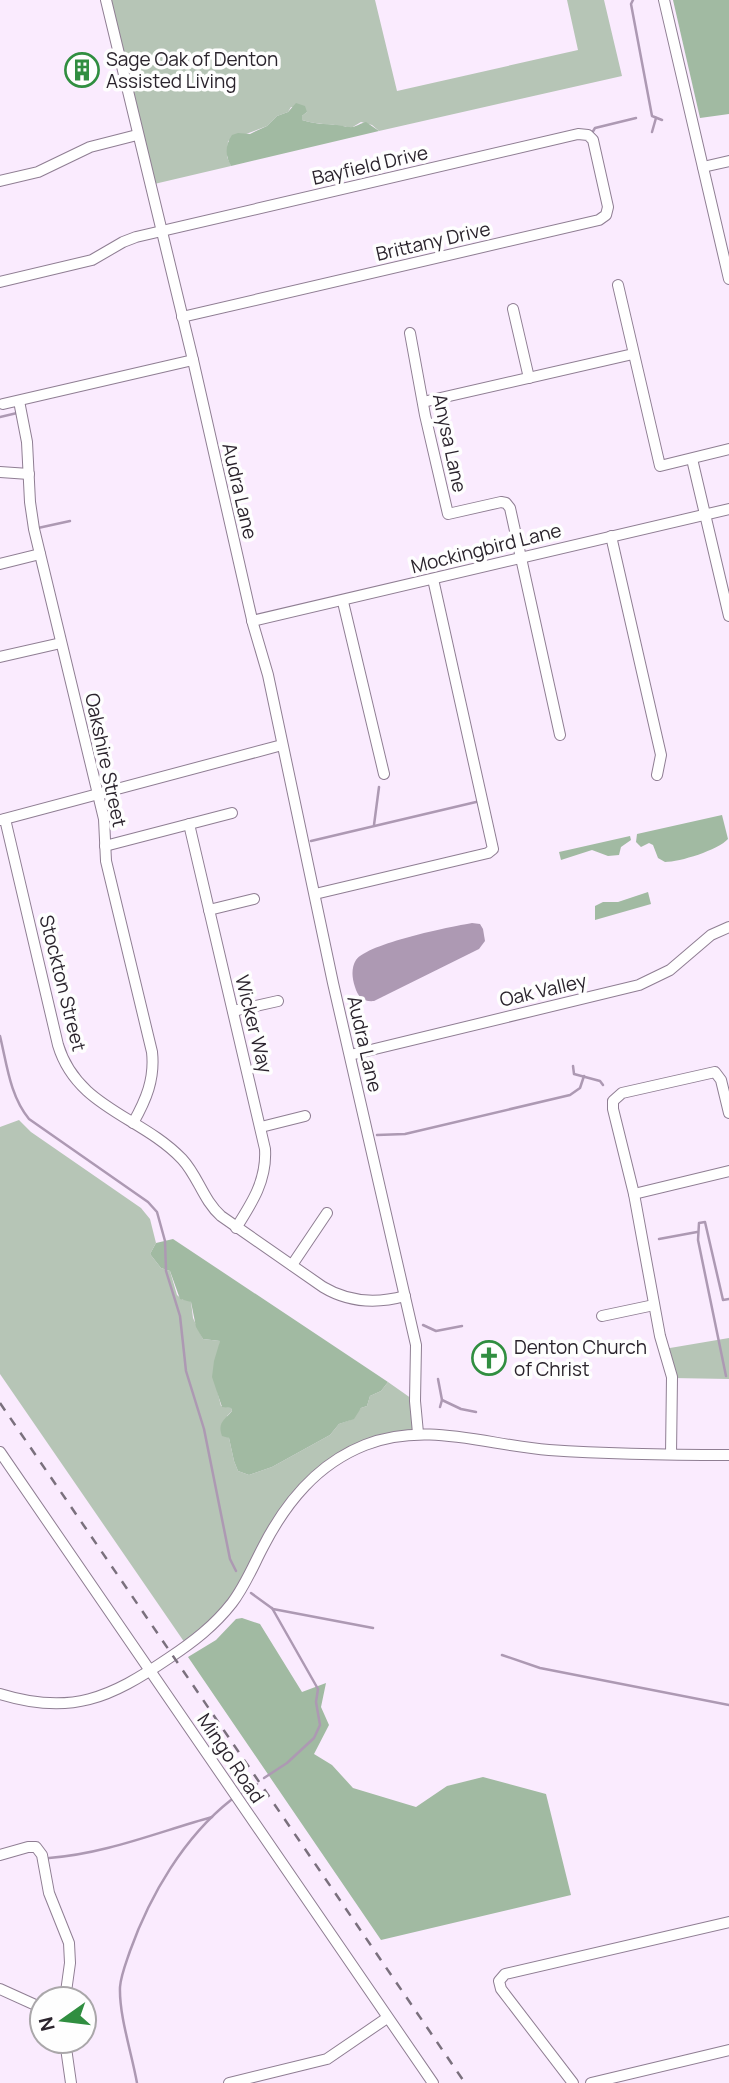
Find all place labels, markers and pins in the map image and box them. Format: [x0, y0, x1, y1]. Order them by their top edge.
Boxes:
place label: Sage Oak of Denton Assisted Living [106, 46, 278, 94]
building icon: Sage Oak of Denton Assisted Living [63, 51, 101, 89]
place label: Denton Church of Christ [514, 1334, 647, 1382]
church icon: Denton Church of Christ [470, 1339, 508, 1377]

